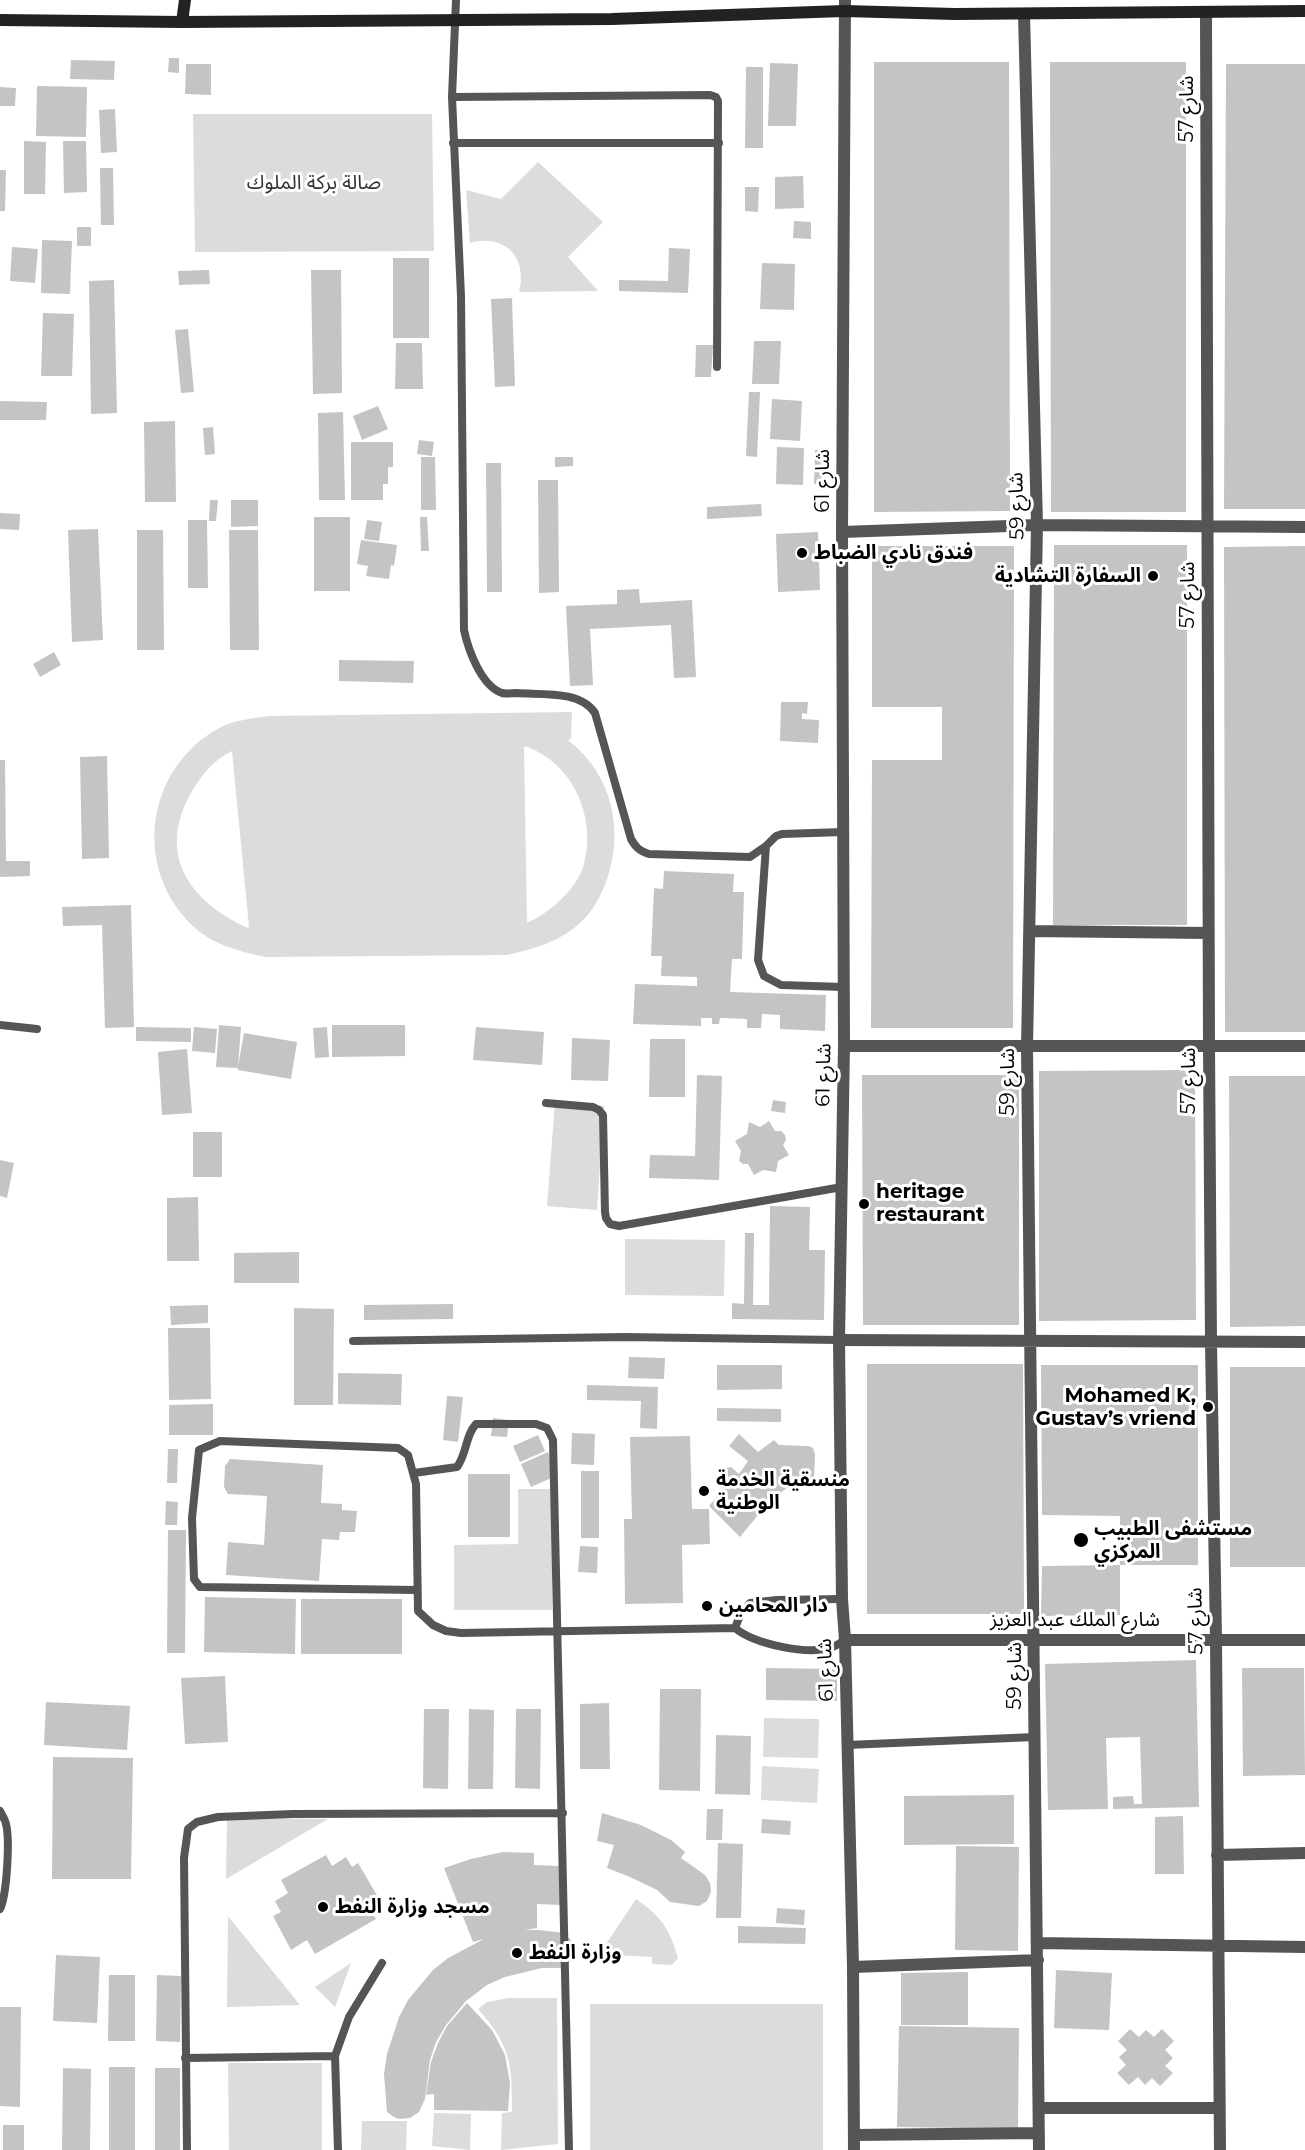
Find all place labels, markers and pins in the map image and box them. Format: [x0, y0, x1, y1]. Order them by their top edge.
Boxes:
place label: فندق نادي الضباط [814, 541, 973, 565]
marker: فندق نادي الضباط [795, 546, 809, 560]
place label: السفارة التشادية [995, 564, 1141, 588]
marker: السفارة التشادية [1146, 569, 1160, 583]
place label: heritage restaurant [876, 1180, 985, 1227]
marker: heritage restaurant [857, 1197, 871, 1211]
place label: Mohamed K, Gustav’s vriend [1035, 1384, 1196, 1431]
marker: Mohamed K, Gustav’s vriend [1201, 1400, 1215, 1414]
place label: منسقية الخدمة الوطنية [716, 1468, 850, 1515]
marker: منسقية الخدمة الوطنية [697, 1484, 711, 1498]
place label: مستشفى الطبيب المركزي [1094, 1517, 1252, 1564]
marker: مستشفى الطبيب المركزي [1072, 1531, 1090, 1549]
place label: دار المحامين [719, 1594, 828, 1618]
marker: دار المحامين [700, 1599, 714, 1613]
place label: مسجد وزارة النفط [335, 1895, 490, 1919]
marker: مسجد وزارة النفط [316, 1900, 330, 1914]
place label: وزارة النفط [529, 1941, 621, 1965]
marker: وزارة النفط [510, 1946, 524, 1960]

